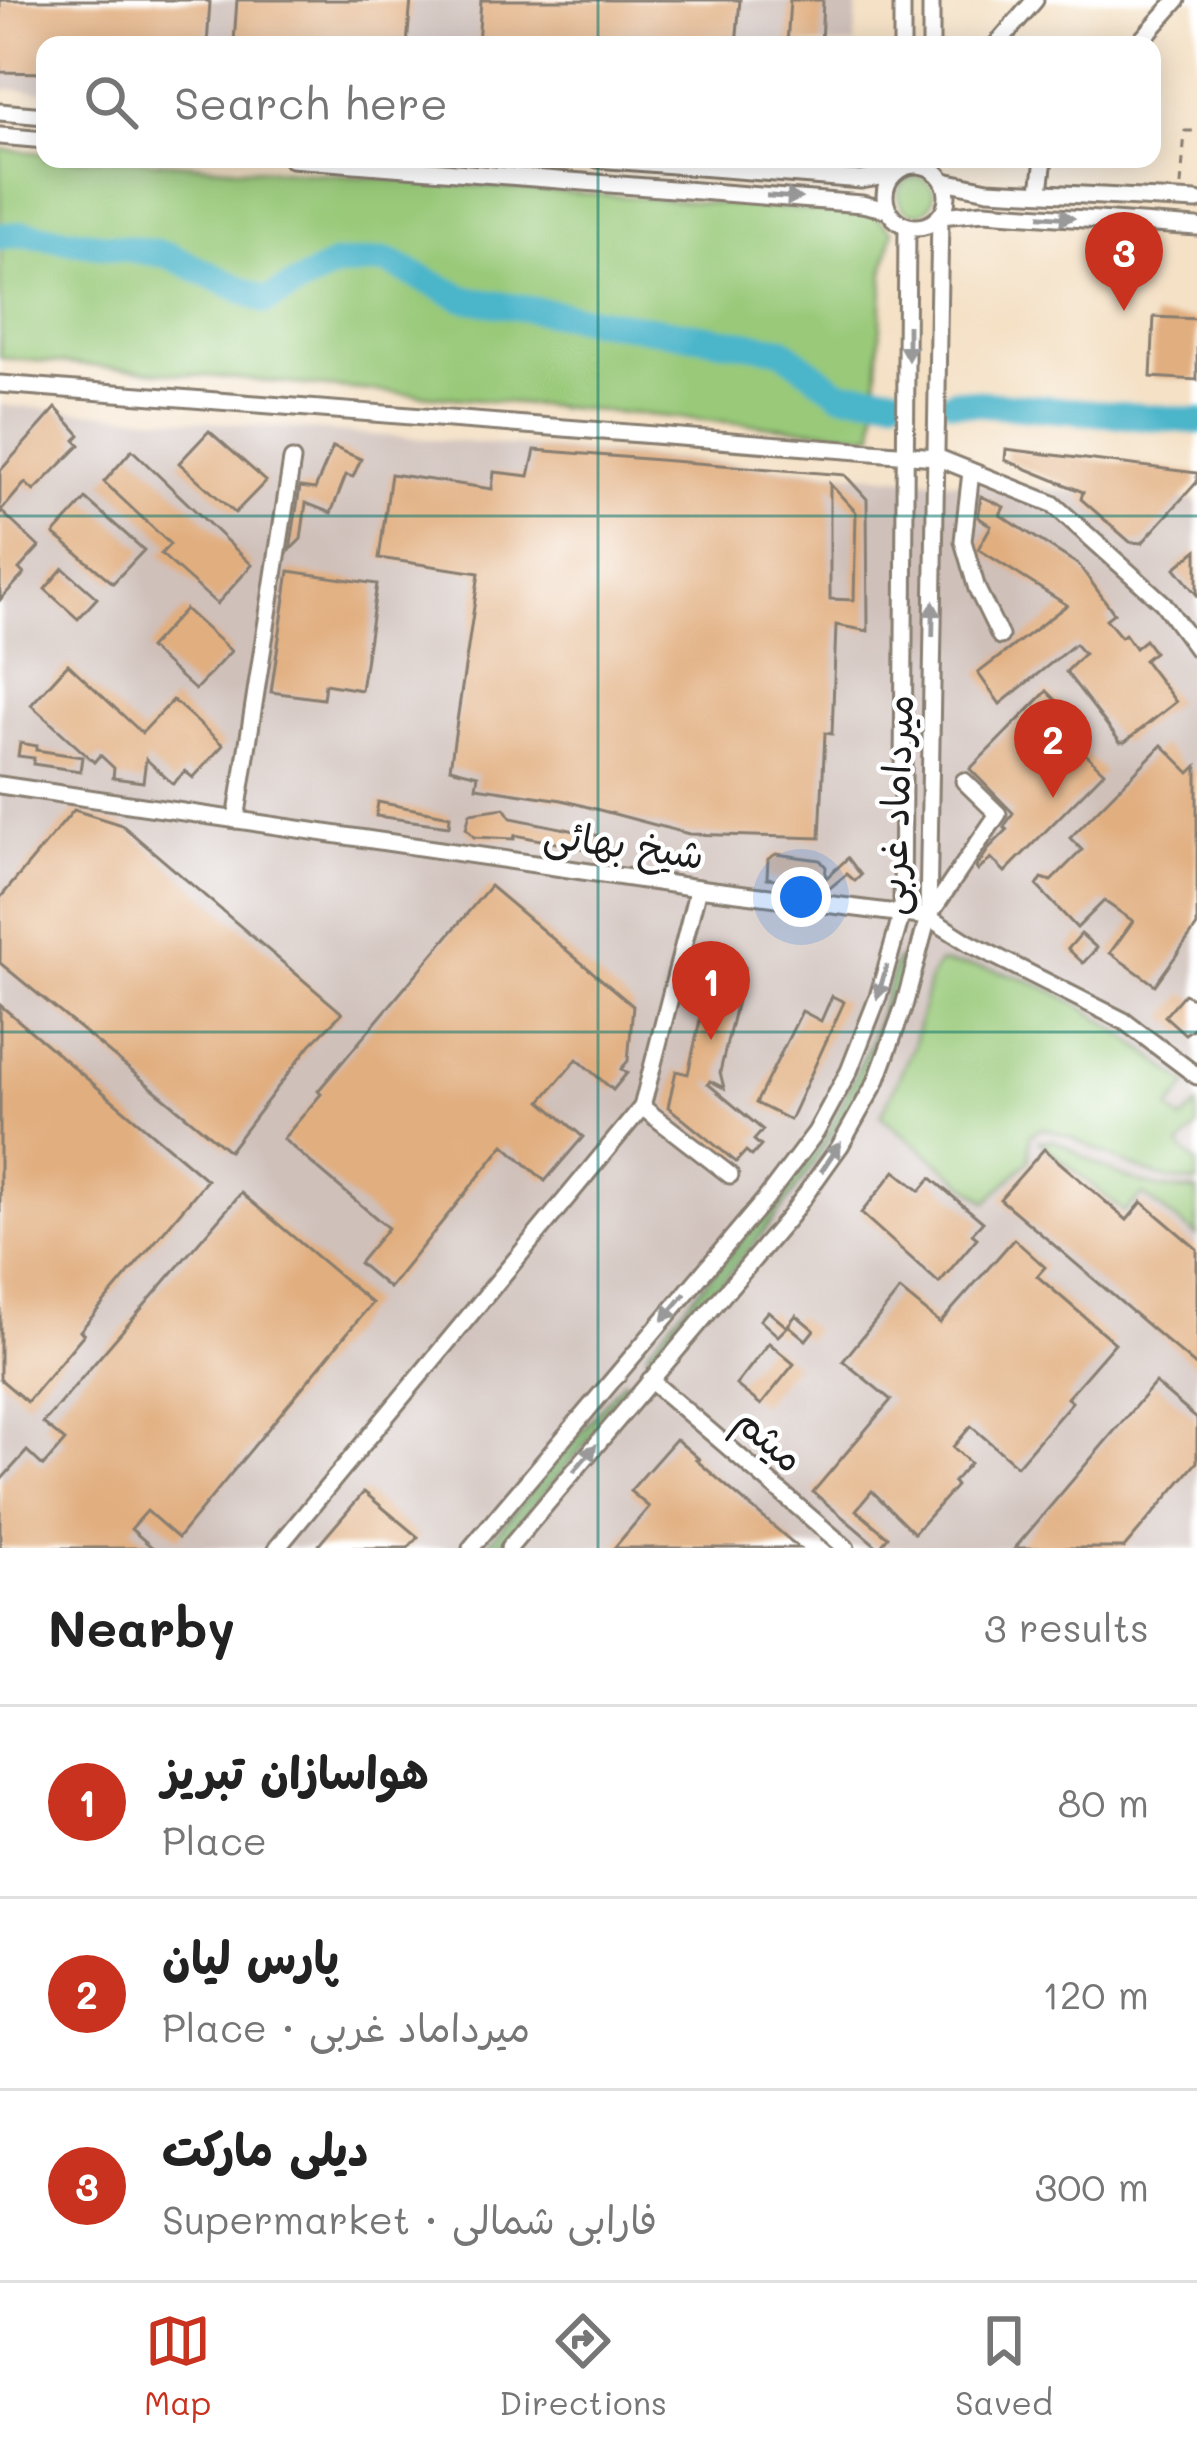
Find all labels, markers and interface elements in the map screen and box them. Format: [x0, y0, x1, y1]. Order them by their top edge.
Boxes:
search box [36, 36, 1161, 168]
icon: search [78, 69, 144, 135]
text: Search here [174, 73, 448, 131]
one-way arrow [766, 188, 803, 207]
one-way arrow [1039, 208, 1076, 227]
pin: 3 [1085, 212, 1163, 311]
one-way arrow [898, 325, 918, 363]
one-way arrow [923, 599, 943, 637]
street label: میرداماد غربی [864, 694, 925, 916]
pin: 2 [1014, 699, 1092, 798]
street label: شیخ بهائی [540, 806, 708, 882]
your location [771, 867, 831, 927]
pin: 1 [672, 941, 750, 1040]
one-way arrow [872, 964, 891, 1001]
one-way arrow [820, 1140, 842, 1173]
one-way arrow [661, 1292, 688, 1322]
street label: میثم [722, 1394, 816, 1487]
one-way arrow [571, 1443, 597, 1473]
text: Nearby [48, 1593, 235, 1660]
text: 3 results [984, 1601, 1149, 1652]
text: هواسازان تبریز [162, 1742, 429, 1800]
text: 1 [78, 1776, 96, 1827]
text: 80 m [1058, 1776, 1149, 1827]
text: Place [162, 1814, 267, 1865]
text: پارس لیان [162, 1927, 339, 1985]
text: 2 [76, 1968, 98, 2019]
text: 120 m [1042, 1968, 1149, 2019]
text: Place · میرداماد غربی [162, 2001, 530, 2052]
text: دیلی مارکت [162, 2119, 369, 2177]
text: 3 [75, 2160, 99, 2211]
text: 300 m [1034, 2160, 1149, 2211]
text: Supermarket · فارابی شمالی [162, 2193, 657, 2244]
tab: Map [144, 2308, 211, 2423]
tab: Directions [499, 2308, 667, 2423]
tab: Saved [955, 2308, 1053, 2423]

